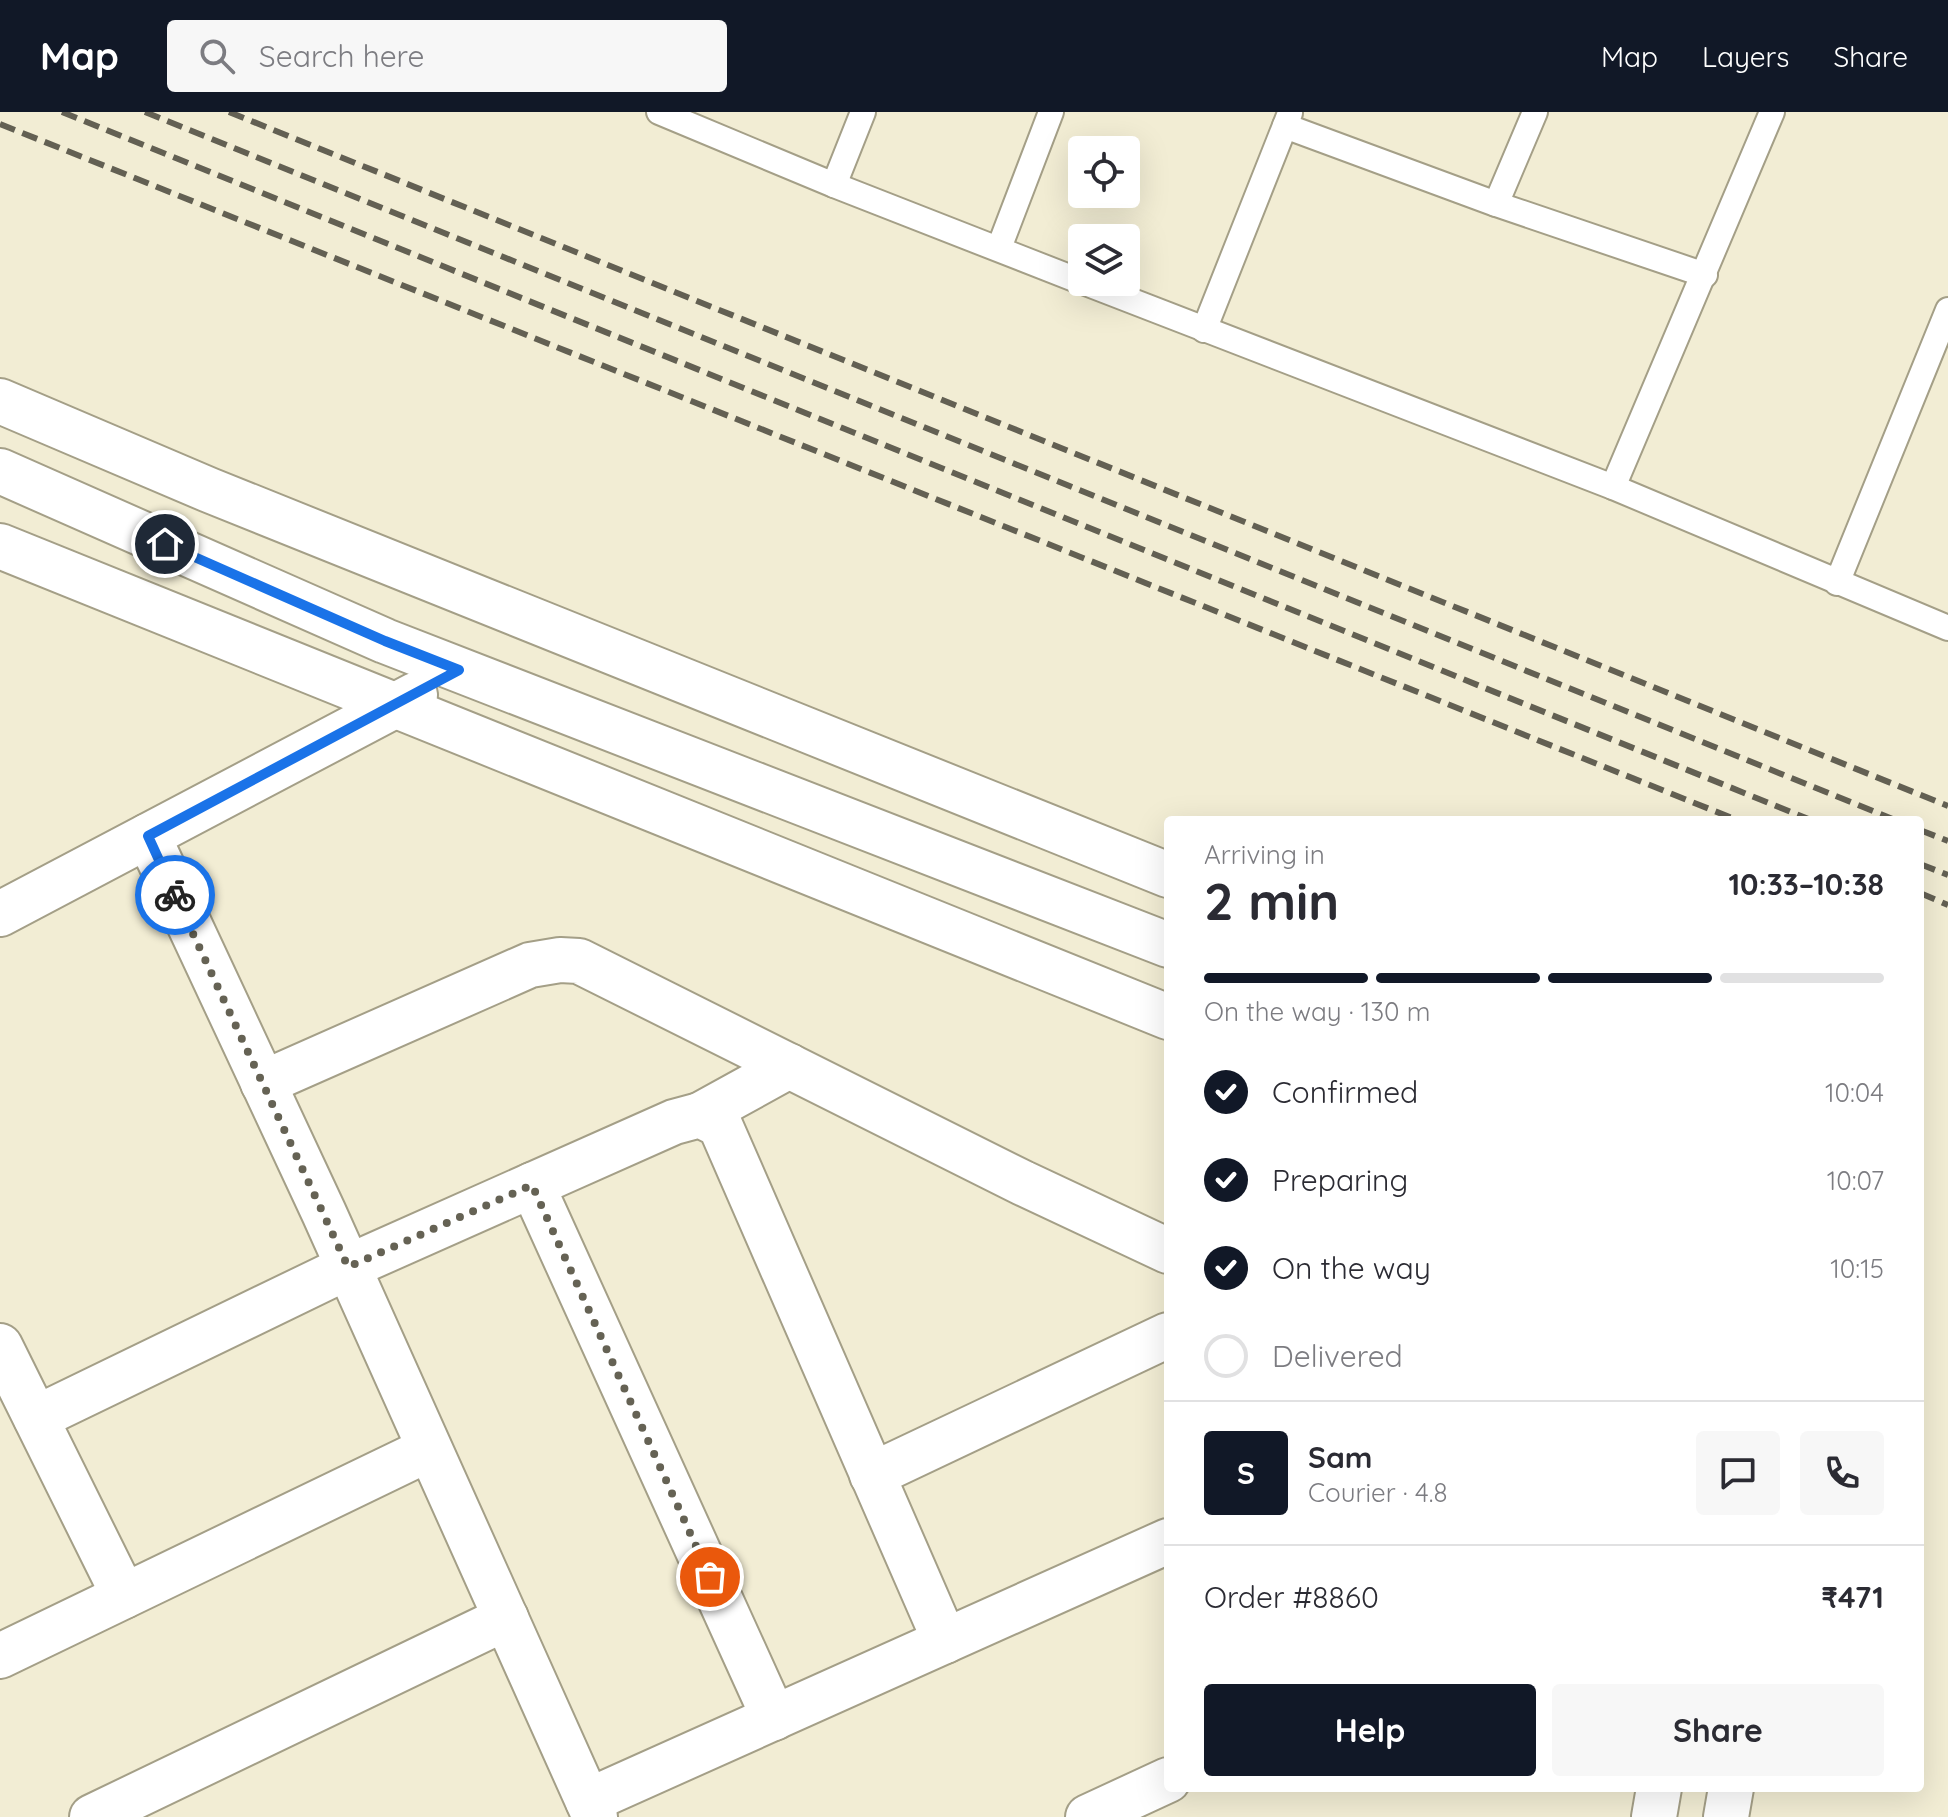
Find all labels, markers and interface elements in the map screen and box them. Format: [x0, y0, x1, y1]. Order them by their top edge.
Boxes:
search box [167, 20, 727, 92]
text: Map [40, 32, 119, 80]
icon: search [195, 34, 239, 78]
text: Search here [259, 37, 424, 75]
text: Map [1601, 39, 1658, 74]
text: Layers [1702, 39, 1789, 74]
text: Share [1833, 39, 1908, 74]
map controls [1068, 136, 1140, 296]
button: locate [1068, 136, 1140, 208]
button: layers [1068, 224, 1140, 296]
pin [131, 510, 199, 578]
icon: home [143, 522, 187, 566]
text: Arriving in [1204, 838, 1325, 871]
courier [135, 855, 215, 935]
text: 10:33–10:38 [1728, 865, 1884, 903]
text: 2 min [1204, 868, 1339, 933]
icon: bike [153, 873, 197, 917]
text: On the way · 130 m [1204, 995, 1430, 1028]
icon: check [1204, 1070, 1248, 1114]
text: Confirmed [1272, 1073, 1418, 1111]
text: 10:04 [1825, 1076, 1884, 1109]
icon: check [1204, 1158, 1248, 1202]
text: Preparing [1272, 1161, 1408, 1199]
text: 10:07 [1827, 1164, 1884, 1197]
icon: check [1204, 1246, 1248, 1290]
text: On the way [1272, 1249, 1431, 1287]
text: 10:15 [1830, 1252, 1884, 1285]
text: Delivered [1272, 1337, 1403, 1375]
button: chat [1696, 1431, 1780, 1515]
button: phone [1800, 1431, 1884, 1515]
text: Sam [1308, 1438, 1372, 1476]
text: S [1237, 1454, 1255, 1492]
text: Courier · 4.8 [1308, 1476, 1447, 1509]
pin [676, 1543, 744, 1611]
icon: bag [688, 1555, 732, 1599]
text: Order #8860 [1204, 1578, 1379, 1616]
text: ₹471 [1821, 1578, 1884, 1616]
button: Help [1204, 1684, 1536, 1776]
button: Share [1552, 1684, 1884, 1776]

